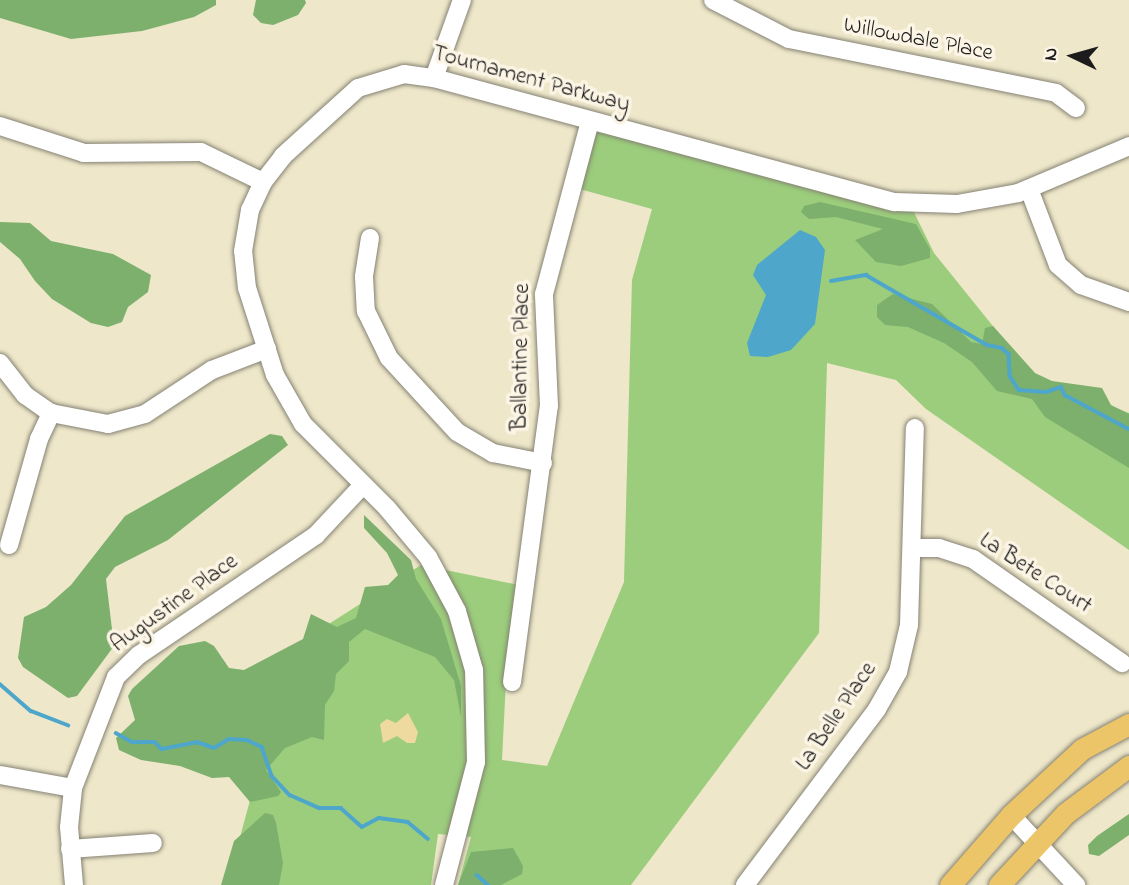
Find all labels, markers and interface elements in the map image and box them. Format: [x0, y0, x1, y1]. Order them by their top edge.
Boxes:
street label: Willowdale Place [841, 12, 995, 68]
north arrow [1038, 21, 1108, 91]
street label: Tournament Parkway [429, 40, 633, 120]
text: N [1038, 47, 1066, 62]
street label: Ballantine Place [507, 283, 537, 431]
street label: La Bete Court [973, 527, 1097, 621]
street label: Augustine Place [106, 549, 244, 659]
street label: La Belle Place [791, 657, 883, 777]

